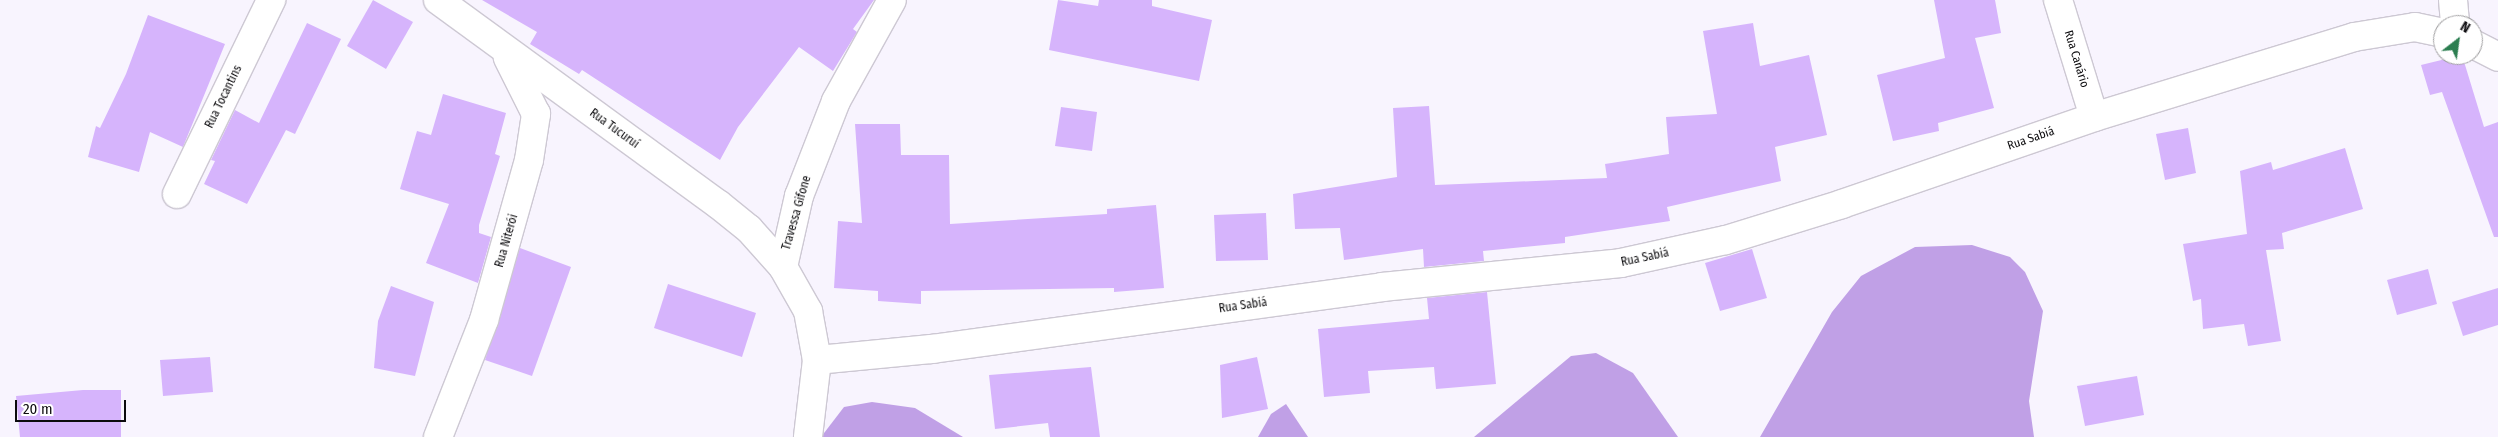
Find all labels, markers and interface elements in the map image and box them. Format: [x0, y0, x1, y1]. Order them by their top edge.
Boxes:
north arrow [2433, 15, 2483, 65]
text: N [2457, 18, 2473, 37]
street label: Rua Canário [2060, 29, 2092, 89]
street label: Rua Tocantins [203, 63, 245, 131]
street label: Rua Tucuruí [586, 106, 642, 152]
street label: Rua Sabiá [2006, 124, 2056, 154]
street label: Travessa Gifone [780, 174, 814, 252]
street label: Rua Niterói [493, 213, 521, 269]
street label: Rua Sabiá [1620, 246, 1670, 270]
street label: Rua Sabiá [1218, 295, 1268, 317]
scale bar [18, 390, 129, 422]
text: 20 m [23, 400, 53, 418]

